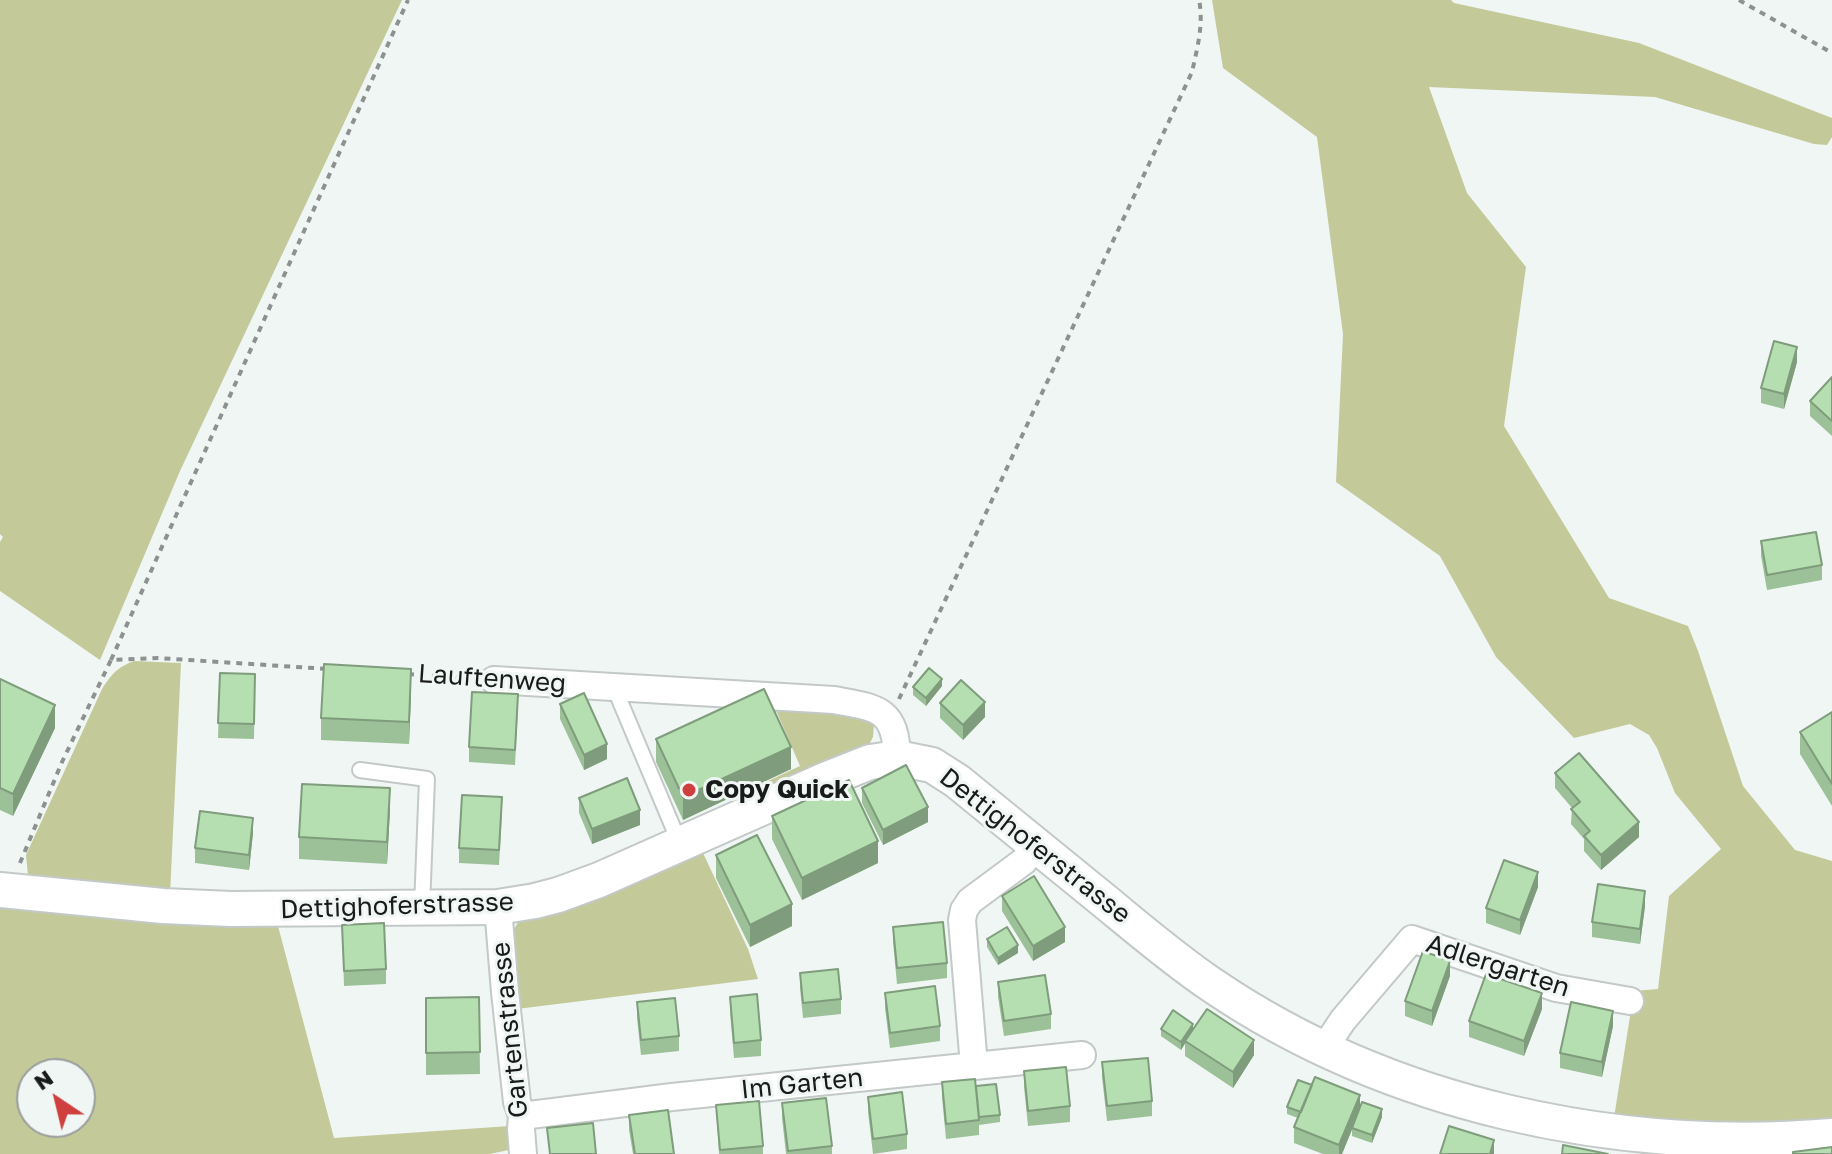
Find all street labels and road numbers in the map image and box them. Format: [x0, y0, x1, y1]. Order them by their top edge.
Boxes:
street label: Lauftenweg [417, 658, 567, 700]
street label: Dettighoferstrasse [933, 762, 1137, 930]
street label: Dettighoferstrasse [280, 886, 514, 926]
street label: Adlergarten [1422, 928, 1574, 1004]
street label: Gartenstrasse [485, 941, 535, 1119]
street label: Im Garten [739, 1062, 865, 1106]

